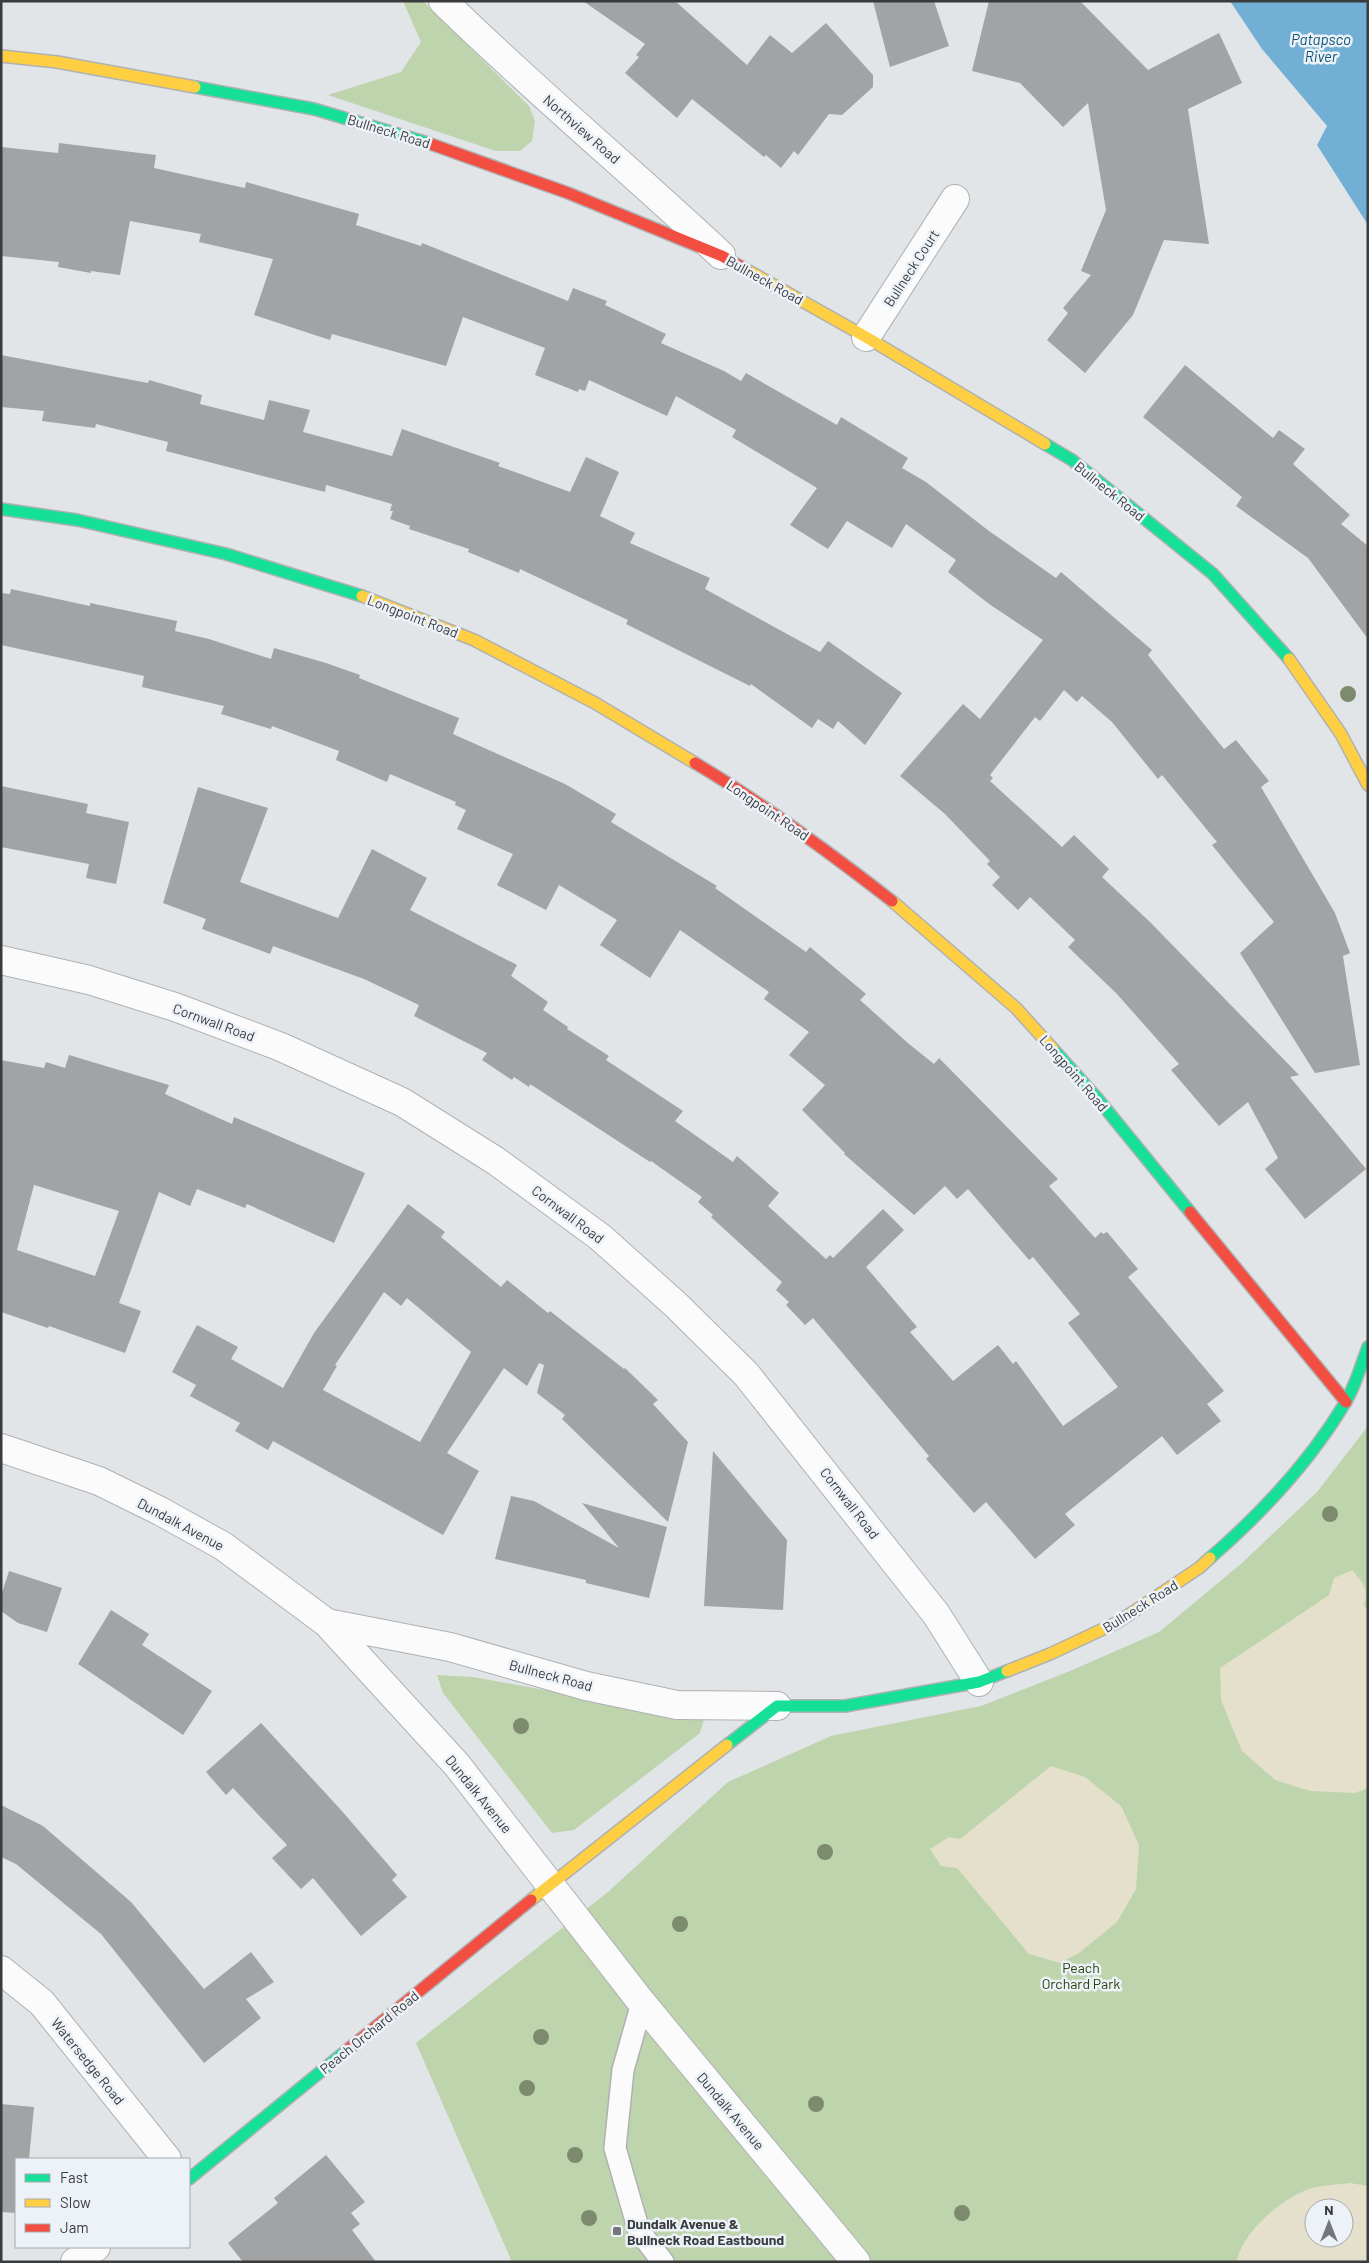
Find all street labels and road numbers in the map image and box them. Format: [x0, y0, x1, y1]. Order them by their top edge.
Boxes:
street label: Northview Road [540, 91, 624, 167]
street label: Bullneck Road [346, 110, 432, 152]
street label: Bullneck Court [880, 226, 942, 310]
street label: Bullneck Road [723, 252, 807, 308]
street label: Bullneck Road [1071, 457, 1149, 525]
street label: Longpoint Road [365, 591, 461, 641]
street label: Longpoint Road [724, 776, 812, 844]
street label: Cornwall Road [171, 999, 257, 1045]
street label: Longpoint Road [1036, 1031, 1112, 1115]
street label: Cornwall Road [529, 1181, 607, 1247]
street label: Cornwall Road [817, 1464, 883, 1542]
street label: Dundalk Avenue [135, 1494, 227, 1554]
street label: Bullneck Road [1099, 1576, 1181, 1636]
street label: Bullneck Road [508, 1656, 594, 1694]
street label: Dundalk Avenue [442, 1751, 516, 1837]
street label: Peach Orchard Road [316, 1987, 422, 2077]
street label: Watersedge Road [48, 2014, 128, 2108]
street label: Dundalk Avenue [694, 2069, 768, 2153]

